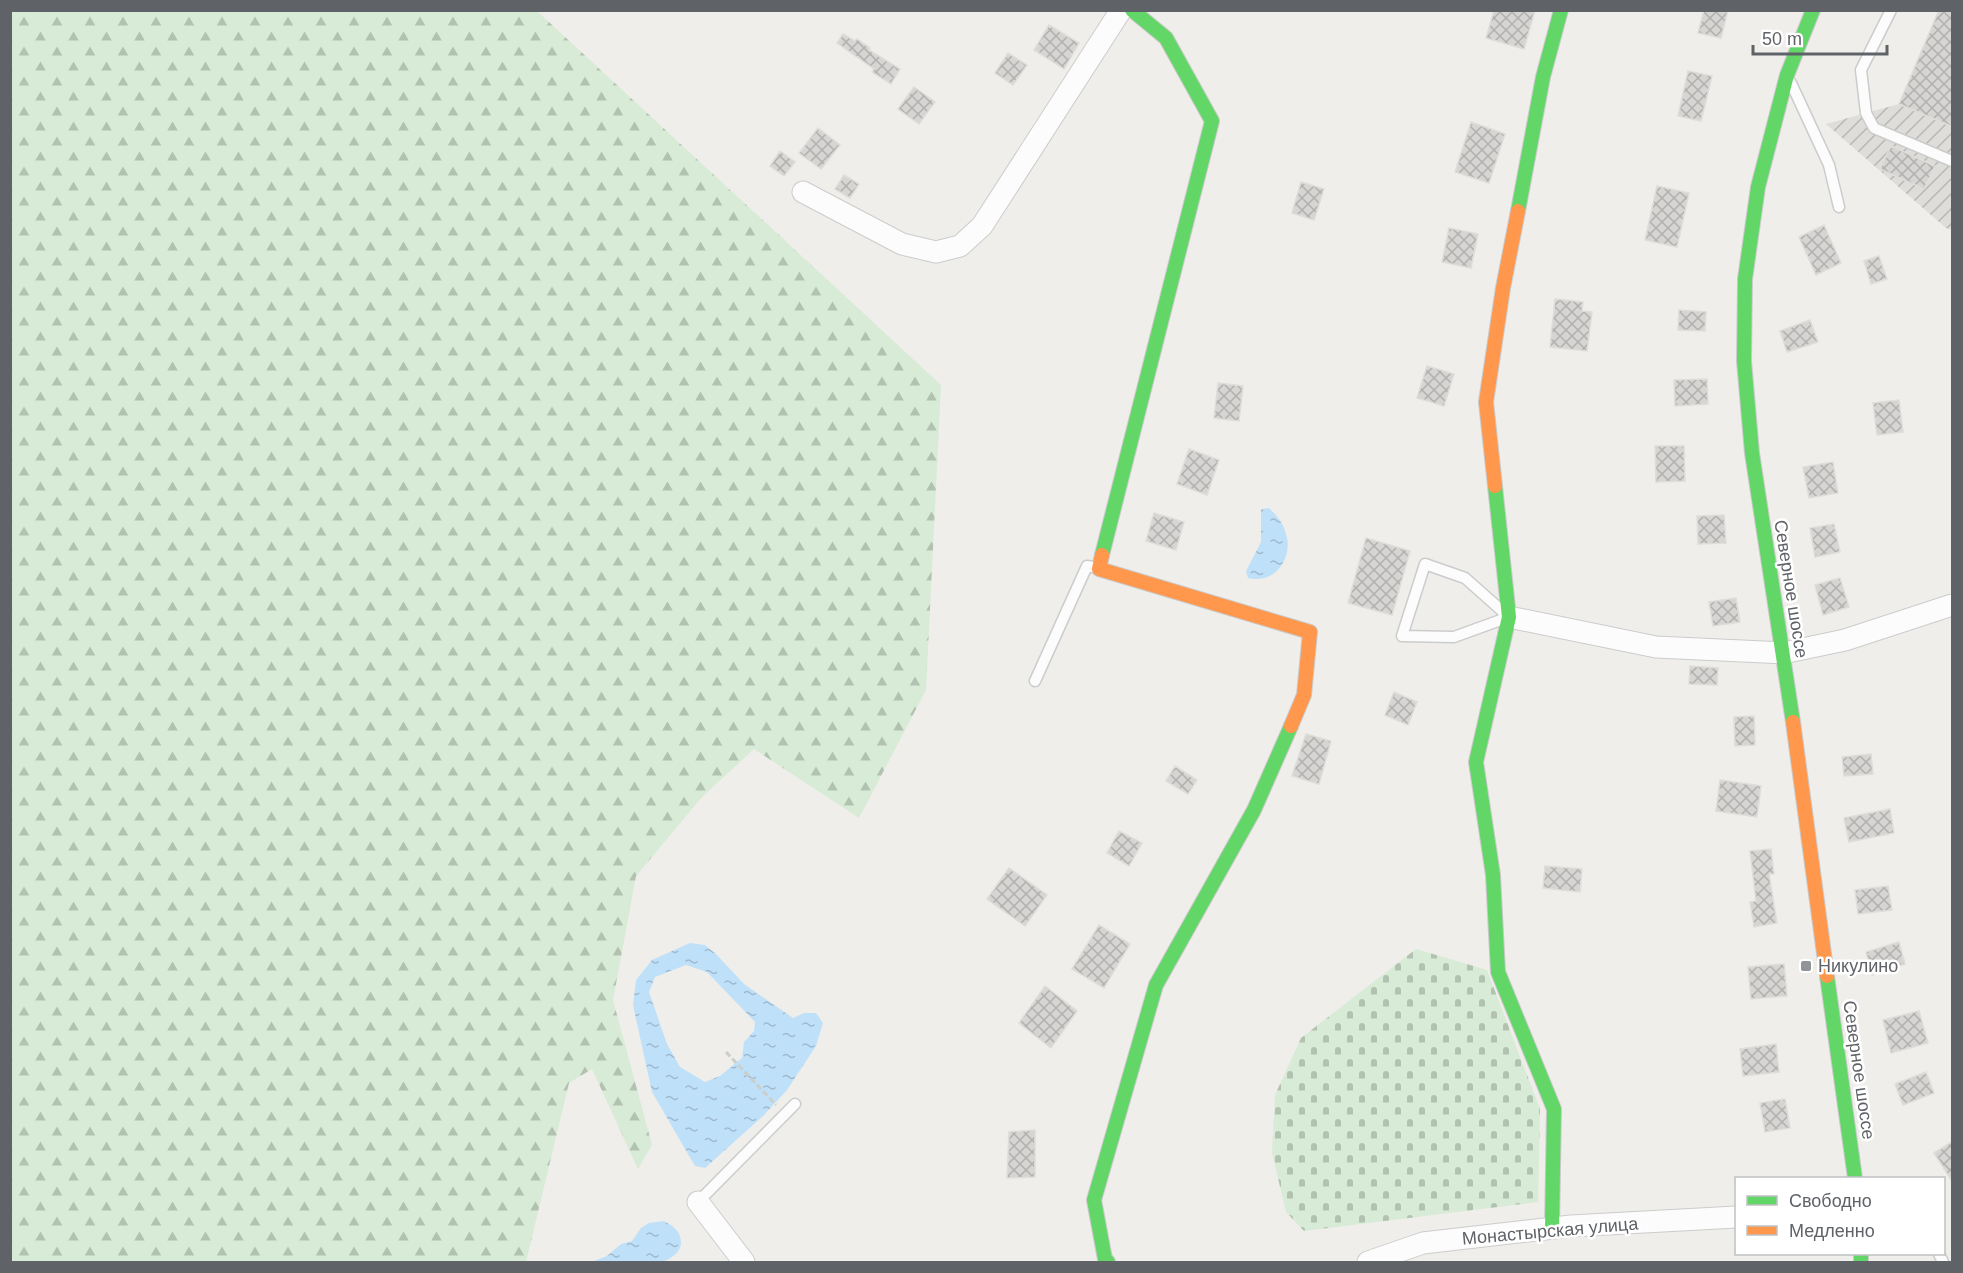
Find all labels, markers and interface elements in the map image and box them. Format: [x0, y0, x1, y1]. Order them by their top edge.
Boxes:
scale bar [1753, 18, 1886, 56]
text: 50 m [1762, 29, 1802, 49]
street label: Северное шоссе [1770, 518, 1812, 660]
place label: Никулино [1818, 956, 1898, 976]
marker: Никулино [1799, 959, 1813, 973]
street label: Северное шоссе [1839, 999, 1879, 1141]
legend [1735, 1177, 1945, 1255]
text: Свободно [1789, 1191, 1872, 1211]
street label: Монастырская улица [1461, 1213, 1640, 1249]
text: Медленно [1789, 1221, 1875, 1241]

